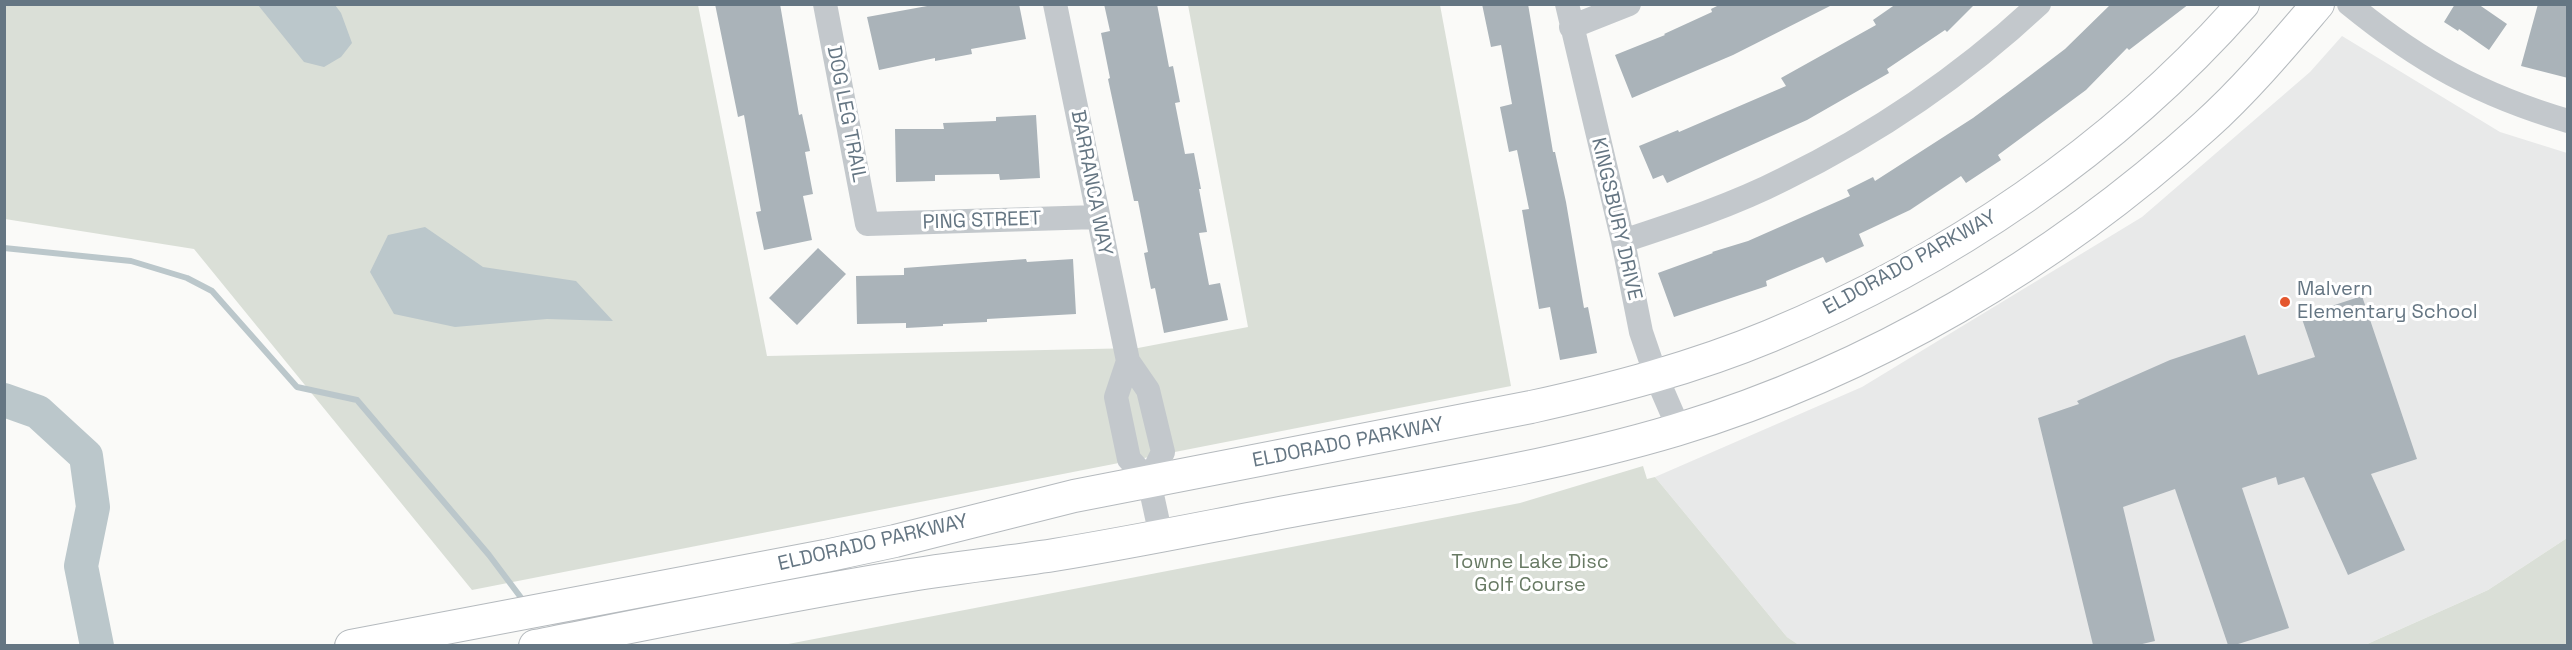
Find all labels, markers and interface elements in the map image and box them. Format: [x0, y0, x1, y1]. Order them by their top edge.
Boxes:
street label: DOG LEG TRAIL [821, 44, 871, 184]
street label: BARRANCA WAY [1065, 108, 1117, 258]
street label: KINGSBURY DRIVE [1586, 135, 1646, 303]
street label: ELDORADO PARKWAY [1819, 205, 2001, 321]
street label: PING STREET [922, 207, 1042, 235]
place label: Malvern Elementary School [2297, 278, 2478, 325]
marker: Malvern Elementary School [2278, 295, 2292, 309]
street label: ELDORADO PARKWAY [1250, 413, 1446, 473]
street label: ELDORADO PARKWAY [776, 509, 970, 577]
park label: Towne Lake Disc Golf Course [1451, 551, 1609, 598]

